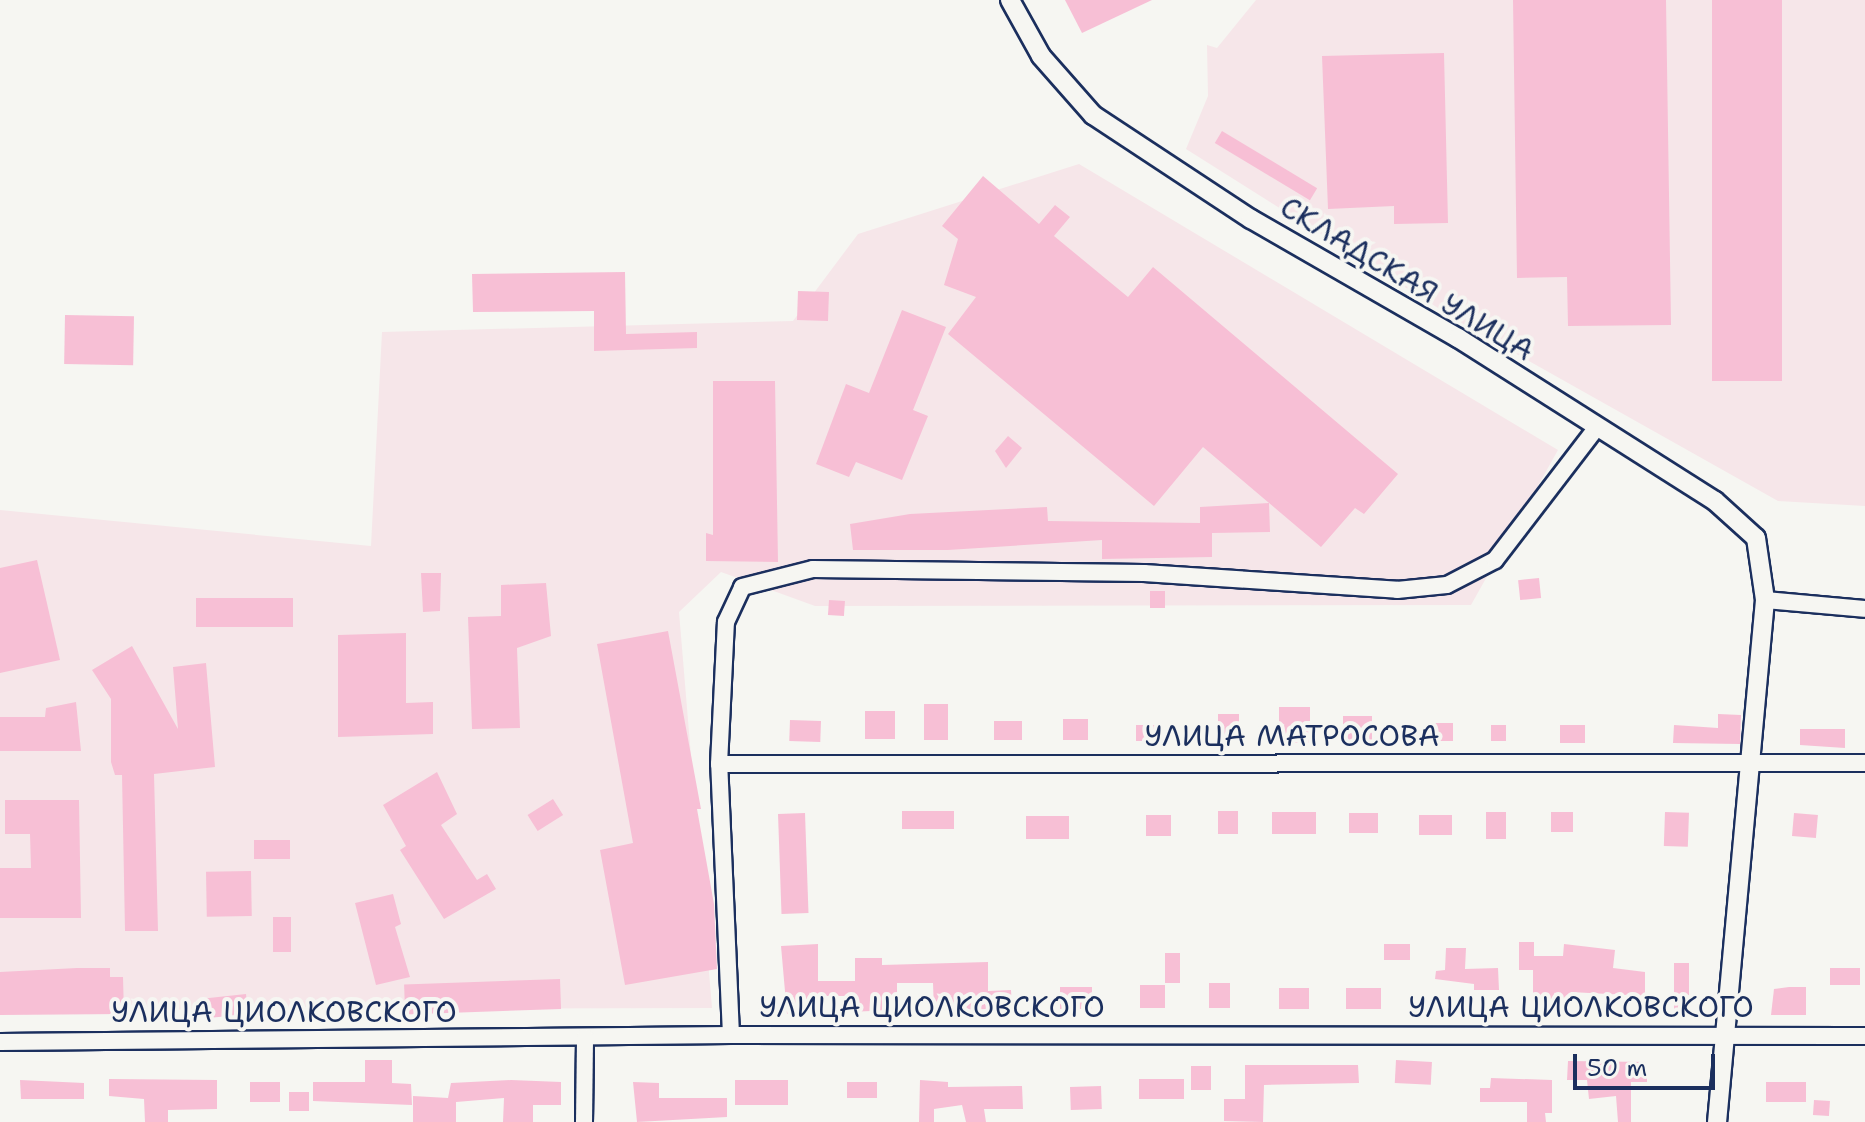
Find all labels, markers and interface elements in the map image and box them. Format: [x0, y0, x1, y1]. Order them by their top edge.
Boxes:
street label: СКЛАДСКАЯ УЛИЦА [1274, 189, 1540, 369]
street label: УЛИЦА МАТРОСОВА [1144, 718, 1440, 754]
street label: УЛИЦА ЦИОЛКОВСКОГО [759, 989, 1105, 1025]
street label: УЛИЦА ЦИОЛКОВСКОГО [1408, 989, 1754, 1025]
street label: УЛИЦА ЦИОЛКОВСКОГО [111, 994, 457, 1030]
scale bar [1577, 1038, 1719, 1088]
text: 50 m [1587, 1052, 1647, 1084]

